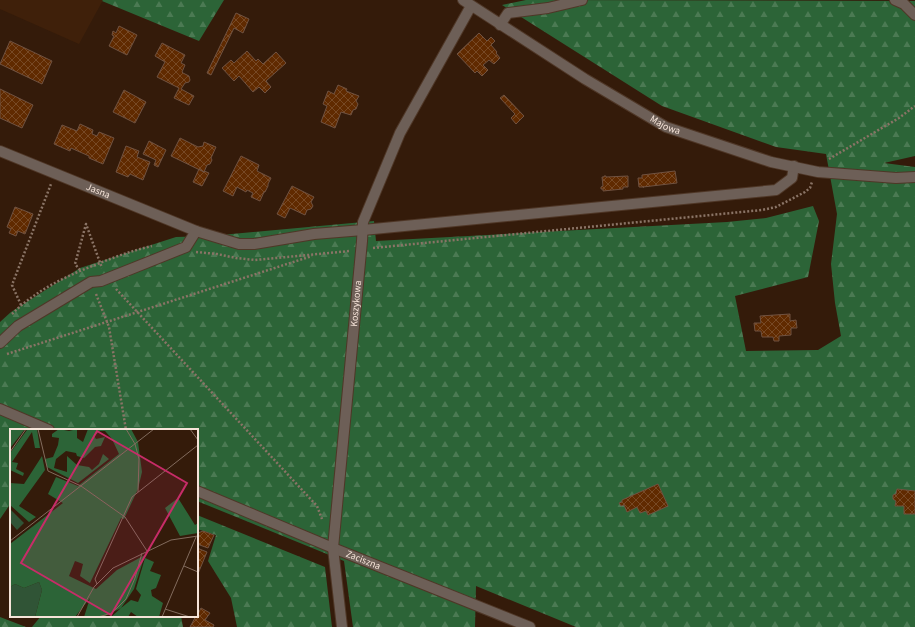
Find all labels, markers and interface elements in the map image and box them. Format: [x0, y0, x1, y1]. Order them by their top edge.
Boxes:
street label: Majowa [647, 112, 682, 138]
street label: Jasna [84, 180, 112, 202]
street label: Koszykowa [347, 280, 365, 327]
inset map [10, 429, 198, 617]
street label: Zaciszna [344, 547, 383, 573]

